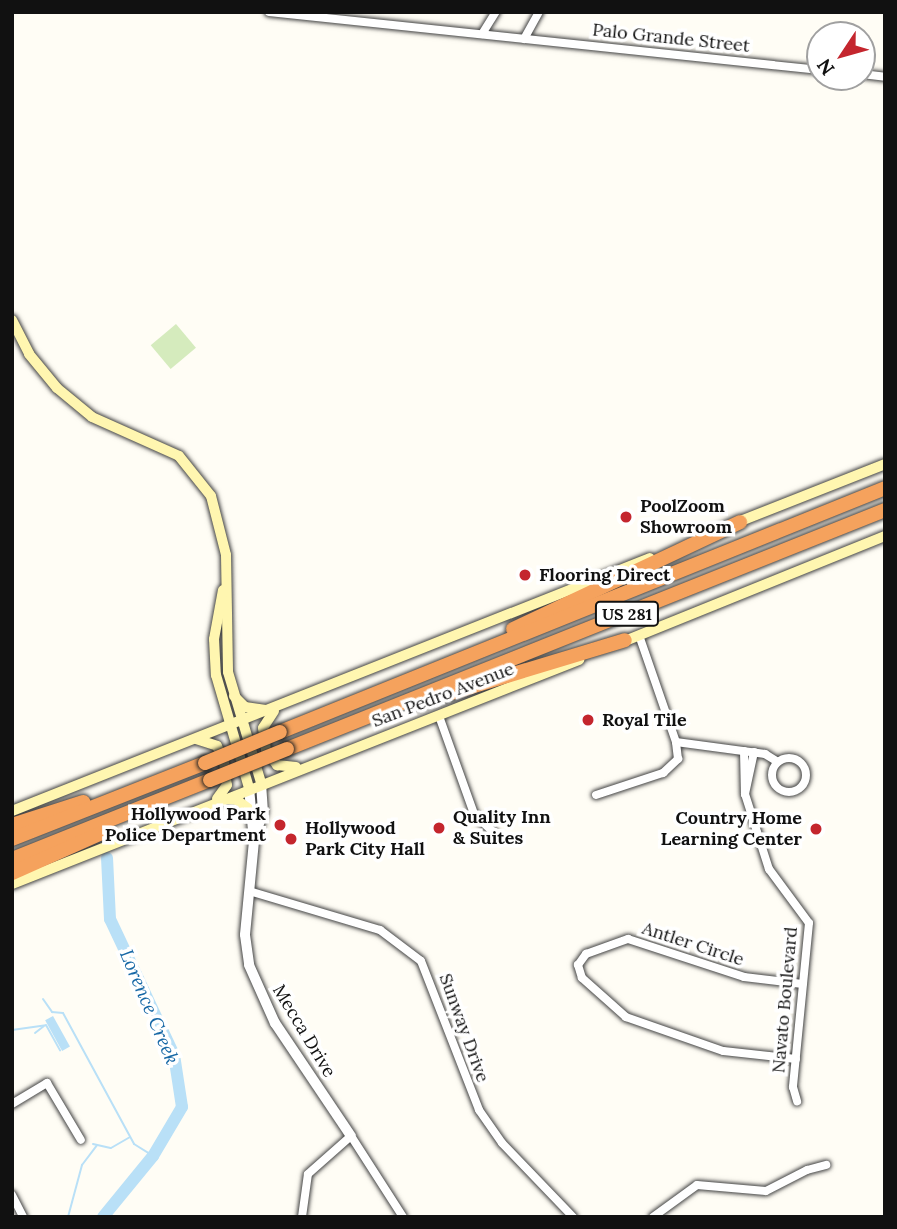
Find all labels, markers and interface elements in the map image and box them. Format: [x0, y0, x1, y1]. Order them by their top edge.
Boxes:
street label: Palo Grande Street [591, 19, 751, 57]
north arrow [806, 21, 876, 91]
text: N [812, 54, 840, 80]
place label: PoolZoom Showroom [640, 496, 732, 538]
marker: PoolZoom Showroom [618, 509, 634, 525]
place label: Flooring Direct [539, 564, 671, 586]
marker: Flooring Direct [517, 567, 533, 583]
road number: US 281 [594, 601, 660, 626]
street label: San Pedro Avenue [369, 658, 517, 732]
place label: Royal Tile [602, 709, 687, 731]
marker: Royal Tile [580, 712, 596, 728]
place label: Hollywood Park Police Department [105, 804, 266, 846]
place label: Quality Inn & Suites [453, 807, 551, 850]
place label: Country Home Learning Center [661, 808, 802, 850]
marker: Hollywood Park Police Department [272, 817, 288, 833]
place label: Hollywood Park City Hall [305, 818, 425, 860]
marker: Quality Inn & Suites [431, 820, 447, 836]
marker: Country Home Learning Center [808, 821, 824, 837]
marker: Hollywood Park City Hall [283, 831, 299, 847]
street label: Antler Circle [639, 917, 747, 971]
street label: Navato Boulevard [768, 926, 802, 1074]
water label: Lorence Creek [115, 946, 183, 1068]
street label: Sunway Drive [434, 971, 494, 1085]
street label: Mecca Drive [268, 981, 340, 1081]

